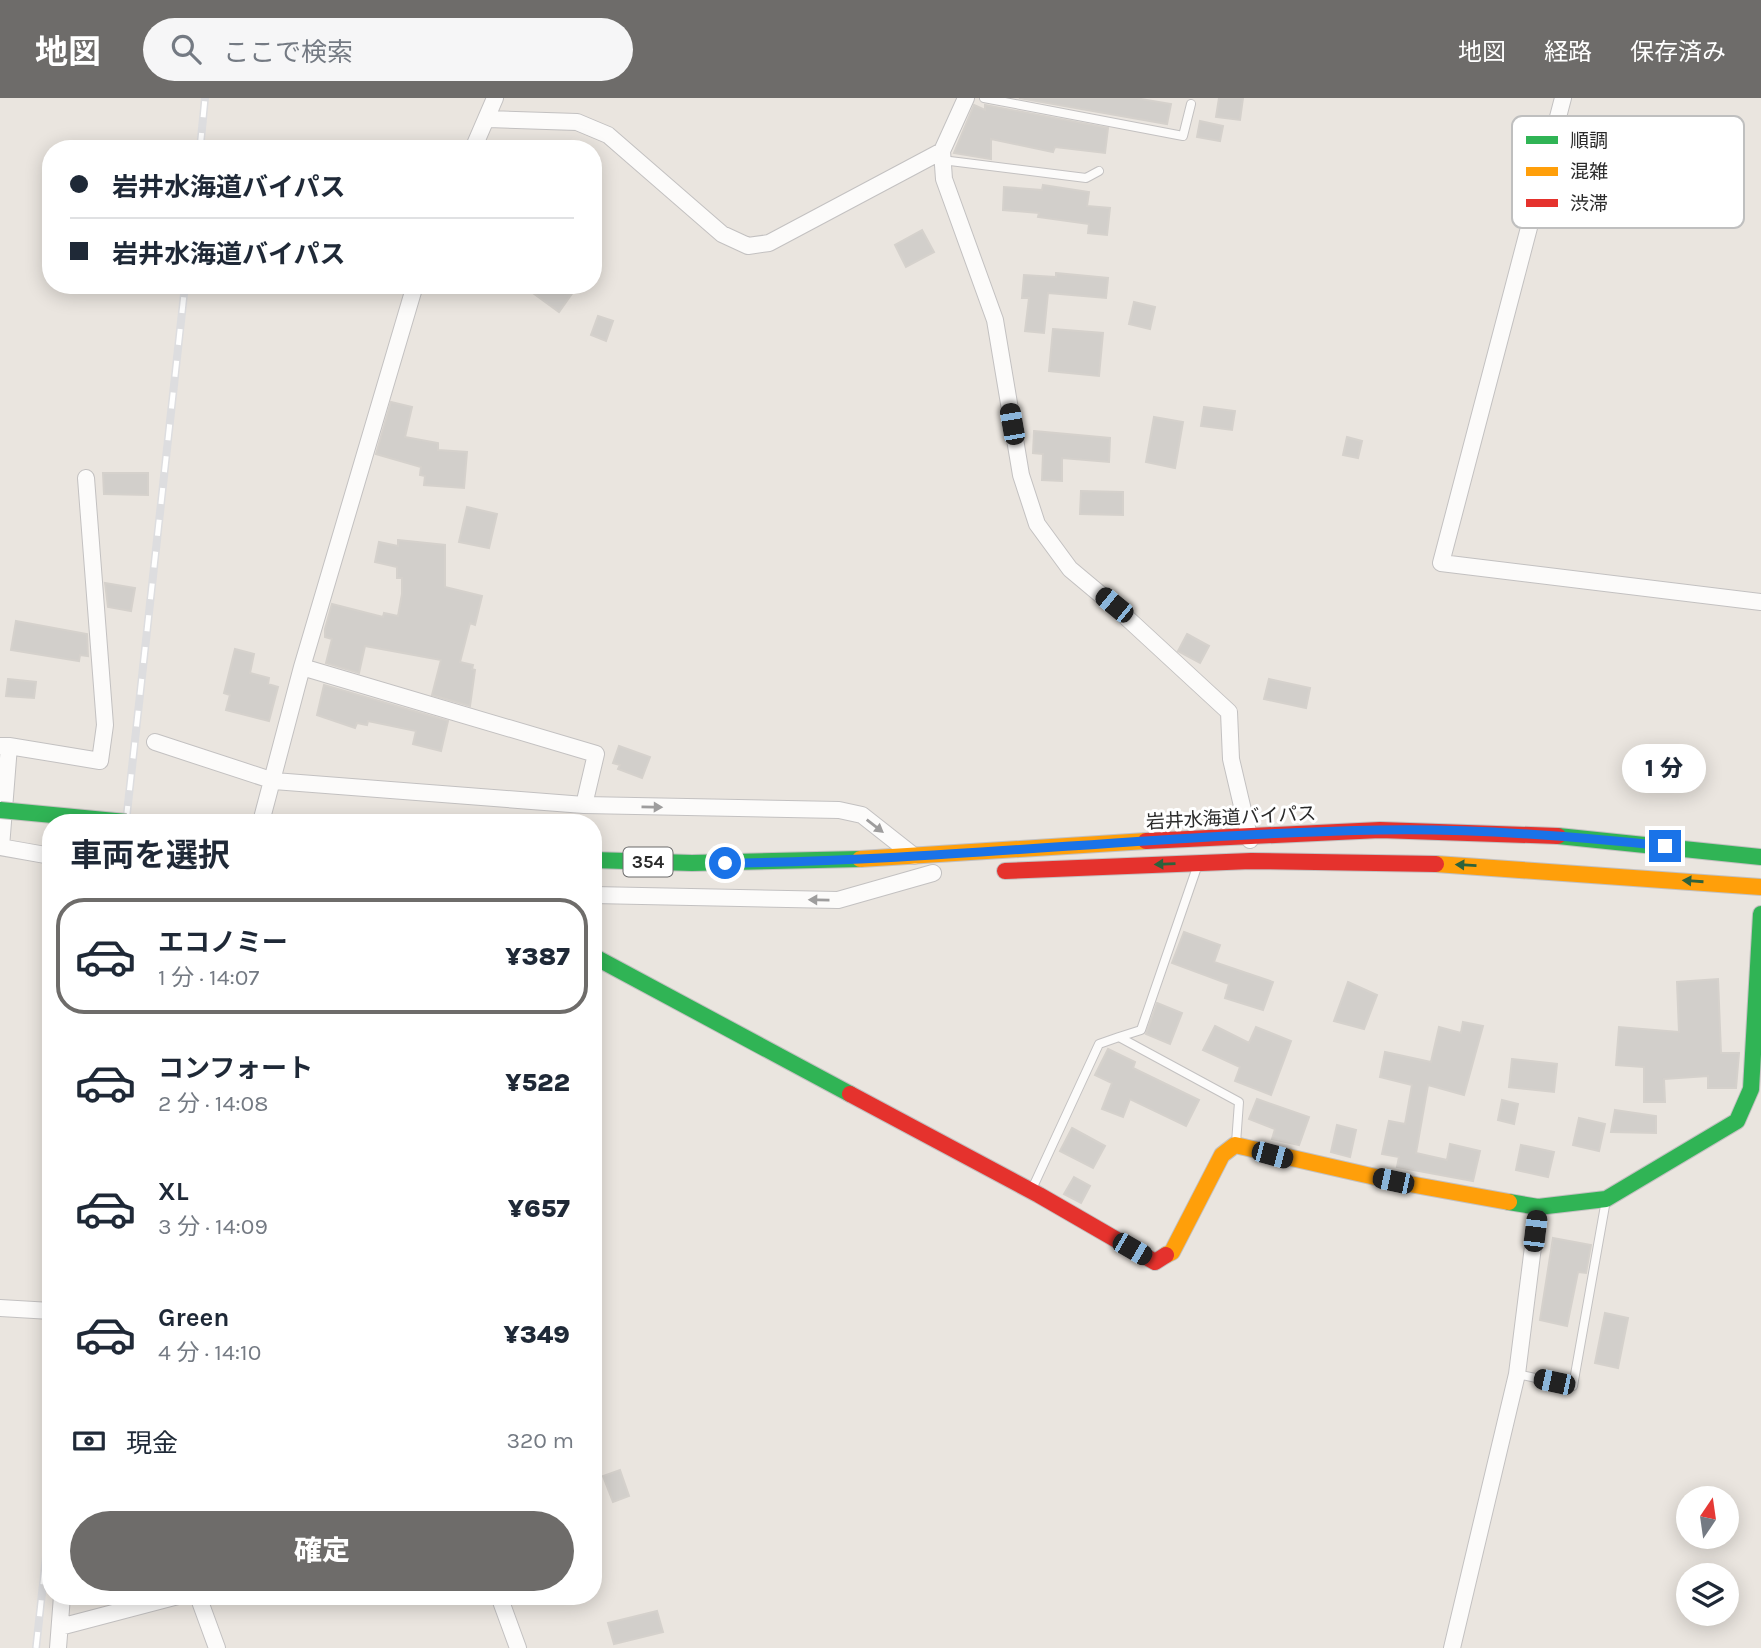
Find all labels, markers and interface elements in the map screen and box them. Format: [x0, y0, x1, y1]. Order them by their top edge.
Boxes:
search box [143, 18, 633, 81]
icon: search [167, 30, 205, 68]
text: 地図 [35, 33, 101, 71]
text: ここで検索 [223, 37, 353, 68]
text: 地図 [1458, 38, 1506, 66]
text: 経路 [1544, 38, 1592, 66]
text: 保存済み [1630, 38, 1726, 66]
legend [1512, 116, 1744, 228]
text: 順調 [1570, 130, 1608, 152]
text: 混雑 [1570, 161, 1608, 183]
text: 岩井水海道バイパス [112, 172, 345, 203]
text: 渋滞 [1570, 193, 1608, 215]
text: 岩井水海道バイパス [112, 239, 345, 270]
car [999, 401, 1026, 447]
car [1092, 584, 1137, 626]
callout: 1 分 [1623, 744, 1707, 794]
text: 1 分 [1645, 755, 1683, 782]
one-way arrow [641, 801, 663, 812]
street label: 岩井水海道バイパス [1145, 803, 1317, 833]
one-way arrow [866, 818, 884, 833]
route end [1649, 830, 1681, 862]
text: 車両を選択 [70, 837, 230, 874]
route start [709, 847, 741, 879]
road number: 354 [624, 848, 672, 876]
one-way arrow [1154, 859, 1176, 870]
one-way arrow [1455, 859, 1477, 870]
one-way arrow [1682, 875, 1704, 886]
one-way arrow [808, 894, 830, 905]
icon: car [74, 925, 137, 988]
text: エコノミー [158, 927, 288, 958]
text: ¥387 [505, 941, 570, 972]
text: 1 分 · 14:07 [158, 964, 259, 991]
icon: car [74, 1051, 137, 1114]
text: コンフォート [158, 1053, 313, 1084]
text: ¥522 [505, 1067, 570, 1098]
text: 2 分 · 14:08 [158, 1090, 268, 1117]
car [1249, 1139, 1296, 1171]
car [1371, 1166, 1416, 1196]
text: XL [158, 1176, 189, 1207]
icon: car [74, 1177, 137, 1240]
text: ¥657 [508, 1193, 570, 1224]
car [1523, 1209, 1548, 1253]
text: 3 分 · 14:09 [158, 1213, 268, 1240]
car [1109, 1229, 1156, 1269]
text: Green [158, 1302, 230, 1333]
icon: car [74, 1303, 137, 1366]
text: ¥349 [504, 1319, 570, 1350]
text: 4 分 · 14:10 [158, 1339, 261, 1366]
car [1532, 1367, 1577, 1397]
icon: cash [70, 1422, 108, 1460]
text: 320 m [506, 1427, 574, 1454]
text: 現金 [126, 1428, 178, 1459]
north arrow [1676, 1486, 1740, 1549]
map controls [1676, 1486, 1739, 1626]
button: 確定 [70, 1511, 574, 1591]
button: layers [1676, 1563, 1739, 1626]

